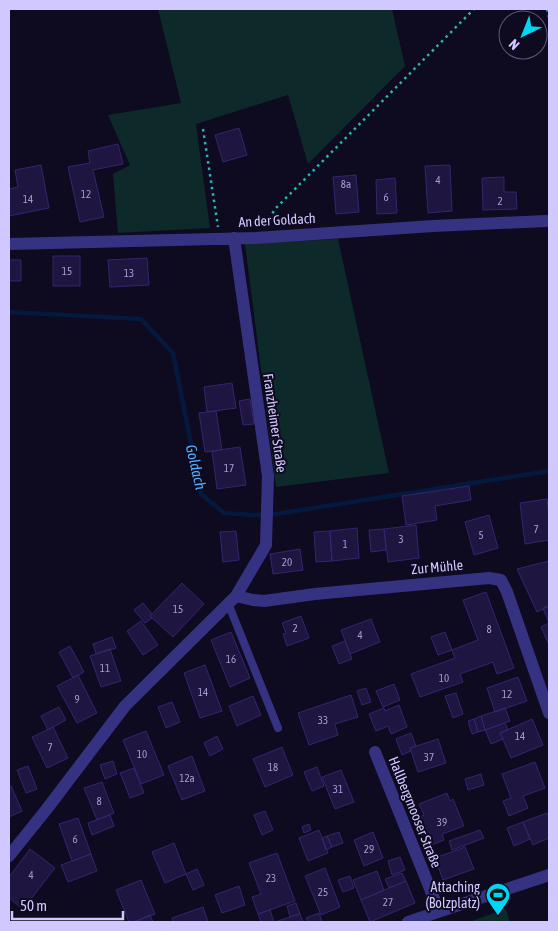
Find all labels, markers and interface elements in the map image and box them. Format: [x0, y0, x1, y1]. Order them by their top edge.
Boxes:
north arrow [498, 10, 548, 60]
text: N [506, 36, 523, 53]
house number: 4 [435, 174, 441, 186]
house number: 8a [341, 178, 351, 190]
house number: 12 [81, 188, 91, 200]
house number: 6 [383, 191, 389, 203]
house number: 14 [23, 193, 33, 205]
house number: 2 [497, 195, 503, 207]
street label: An der Goldach [238, 210, 316, 230]
house number: 15 [62, 265, 72, 277]
house number: 13 [124, 267, 134, 279]
street label: Franzheimer Straße [260, 373, 290, 473]
water label: Goldach [183, 443, 209, 491]
house number: 17 [224, 462, 234, 474]
house number: 7 [533, 523, 539, 535]
house number: 5 [478, 529, 484, 541]
house number: 3 [398, 533, 404, 545]
house number: 1 [342, 538, 348, 550]
house number: 20 [282, 556, 292, 568]
street label: Zur Mühle [410, 557, 464, 577]
house number: 15 [173, 603, 183, 615]
house number: 2 [292, 622, 298, 634]
house number: 8 [486, 623, 492, 635]
house number: 4 [357, 629, 363, 641]
house number: 16 [226, 653, 236, 665]
house number: 11 [100, 662, 110, 674]
house number: 10 [439, 672, 449, 684]
house number: 14 [198, 686, 208, 698]
house number: 12 [502, 688, 512, 700]
house number: 9 [74, 693, 80, 705]
house number: 33 [318, 714, 328, 726]
house number: 14 [515, 730, 525, 742]
house number: 7 [47, 741, 53, 753]
house number: 10 [137, 748, 147, 760]
house number: 37 [424, 751, 434, 763]
street label: Hallbergmooser Straße [385, 754, 445, 870]
house number: 18 [268, 761, 278, 773]
house number: 12a [179, 772, 195, 784]
house number: 31 [333, 783, 343, 795]
house number: 8 [96, 795, 102, 807]
house number: 39 [437, 816, 447, 828]
house number: 6 [72, 833, 78, 845]
house number: 29 [364, 843, 374, 855]
house number: 4 [28, 869, 34, 881]
house number: 23 [266, 872, 276, 884]
place label: Attaching (Bolzplatz) [425, 879, 480, 911]
sports icon: Attaching (Bolzplatz) [485, 882, 511, 916]
house number: 25 [318, 886, 328, 898]
scale bar [12, 888, 124, 920]
house number: 27 [383, 896, 393, 908]
text: 50 m [20, 897, 47, 914]

